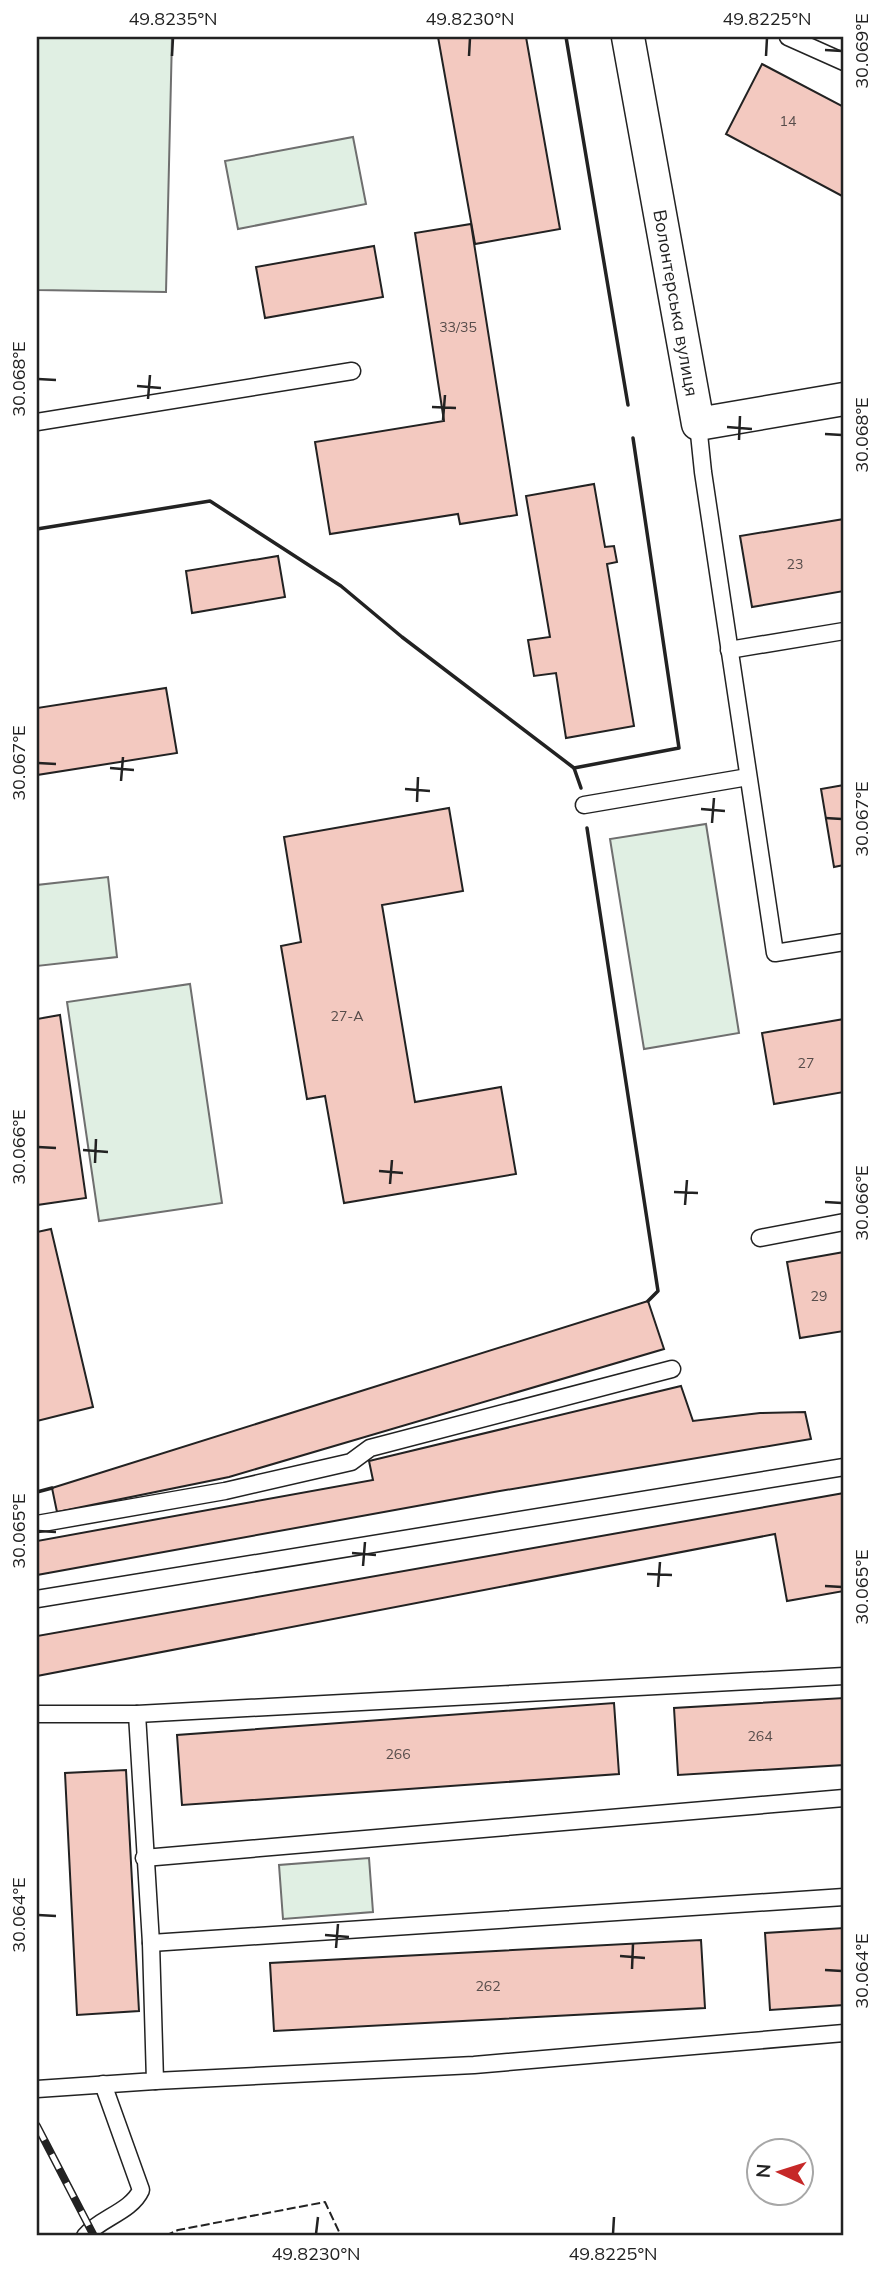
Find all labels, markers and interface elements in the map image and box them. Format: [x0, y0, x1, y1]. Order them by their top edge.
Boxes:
text: 49.8235°N [128, 7, 218, 30]
text: 49.8230°N [425, 7, 515, 30]
text: 49.8225°N [722, 7, 812, 30]
text: 30.069°E [850, 13, 873, 89]
house number: 14 [780, 112, 797, 130]
street label: Волонтерська вулиця [648, 208, 704, 398]
house number: 33/35 [439, 318, 477, 336]
text: 30.068°E [7, 341, 30, 417]
text: 30.068°E [850, 397, 873, 473]
house number: 23 [787, 555, 803, 573]
text: 30.067°E [7, 725, 30, 801]
text: 30.067°E [850, 781, 873, 857]
house number: 27-А [331, 1007, 364, 1025]
house number: 27 [798, 1054, 814, 1072]
text: 30.066°E [7, 1109, 30, 1185]
text: 30.066°E [850, 1165, 873, 1241]
house number: 29 [811, 1287, 827, 1305]
text: 30.065°E [7, 1493, 30, 1569]
text: 30.065°E [850, 1549, 873, 1625]
house number: 264 [747, 1727, 773, 1745]
house number: 266 [385, 1745, 411, 1763]
text: 30.064°E [7, 1877, 30, 1953]
text: 30.064°E [850, 1933, 873, 2009]
house number: 262 [475, 1977, 501, 1995]
north arrow [744, 2136, 814, 2206]
text: N [751, 2163, 776, 2179]
text: 49.8230°N [271, 2242, 361, 2265]
text: 49.8225°N [568, 2242, 658, 2265]

